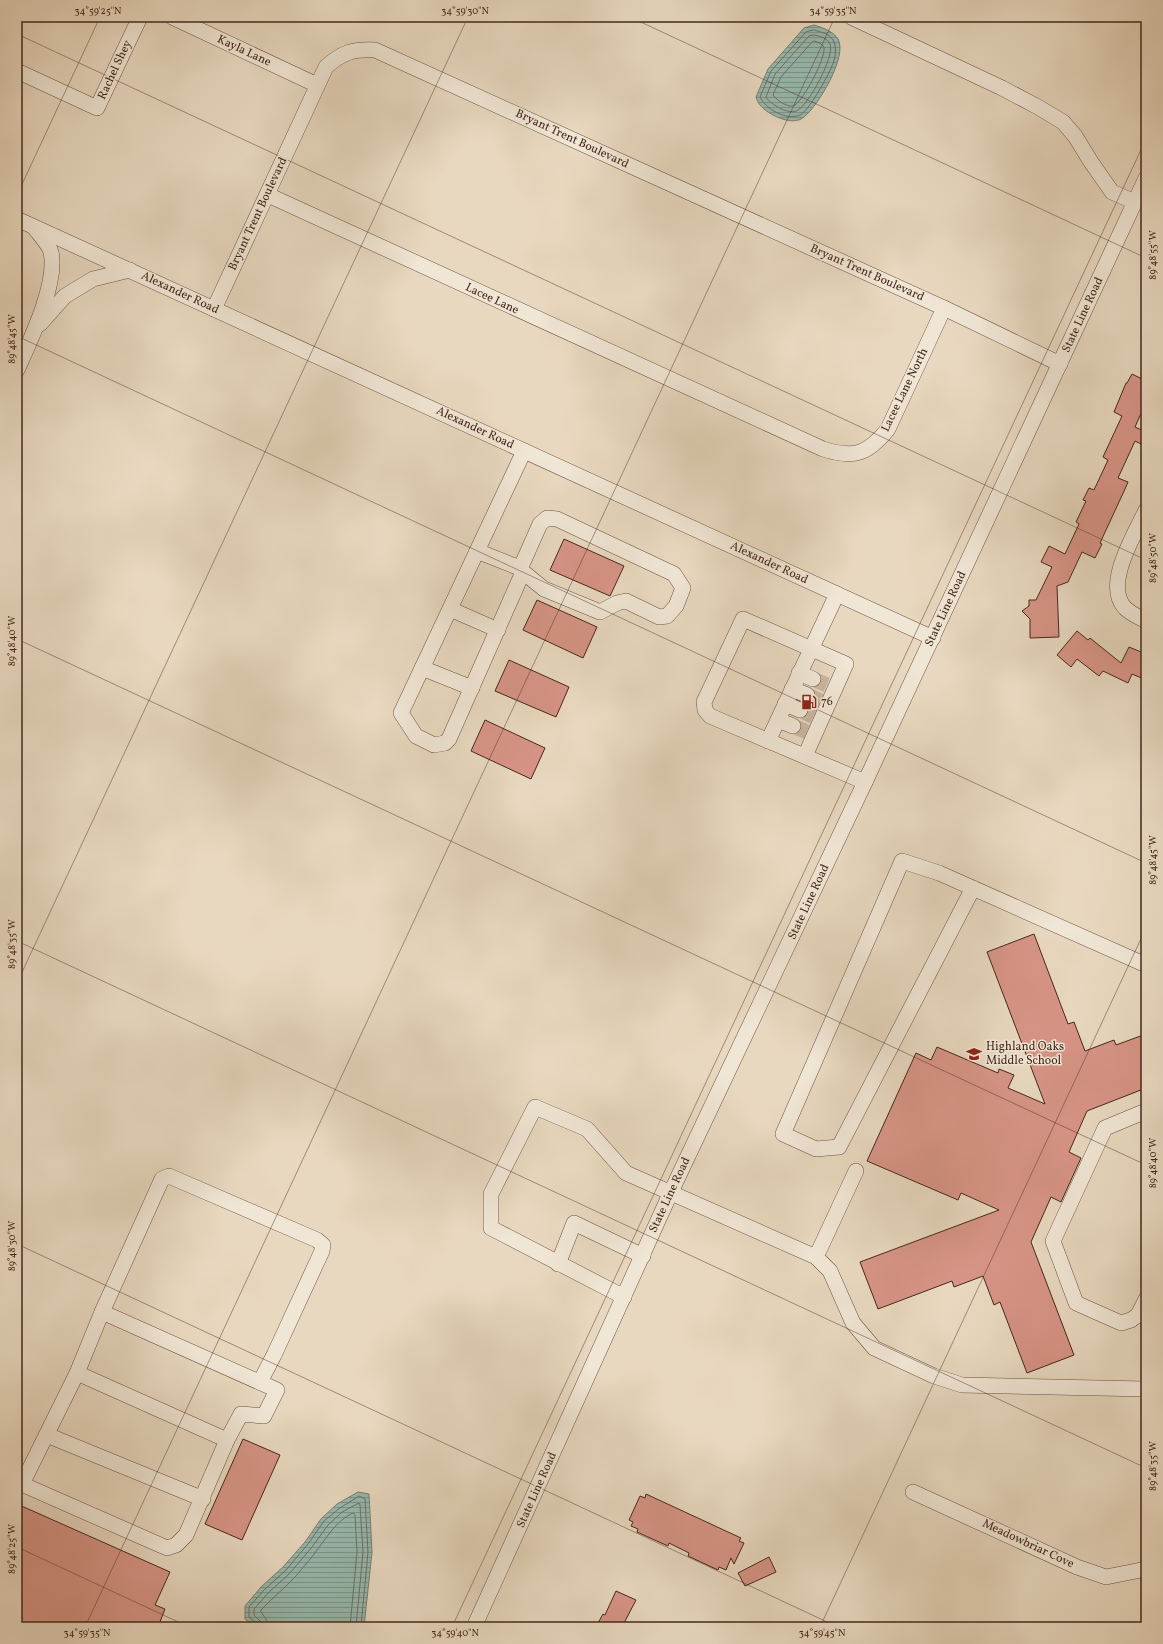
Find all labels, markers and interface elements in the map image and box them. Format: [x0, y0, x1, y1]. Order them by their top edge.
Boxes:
text: 34°59'25"N [74, 4, 122, 18]
text: 34°59'30"N [441, 4, 489, 18]
text: 34°59'35"N [810, 4, 857, 18]
street label: Kayla Lane [214, 32, 274, 71]
street label: Rachel Shey [94, 37, 136, 102]
street label: Bryant Trent Boulevard [513, 106, 631, 172]
street label: Bryant Trent Boulevard [225, 155, 291, 273]
text: 89°48'55"W [1146, 230, 1160, 280]
street label: Bryant Trent Boulevard [807, 241, 927, 305]
street label: Alexander Road [139, 268, 222, 318]
street label: State Line Road [1059, 274, 1108, 355]
street label: Lacee Lane [463, 280, 522, 319]
text: 89°48'45"W [5, 314, 19, 364]
street label: Lacee Lane North [878, 345, 932, 435]
street label: Alexander Road [434, 403, 517, 453]
text: 89°48'50"W [1146, 533, 1160, 583]
street label: Alexander Road [728, 538, 811, 588]
street label: State Line Road [922, 568, 971, 649]
text: 89°48'40"W [5, 616, 19, 666]
fuel station icon: 76 [800, 693, 818, 711]
place label: 76 [821, 694, 833, 710]
text: 89°48'45"W [1146, 835, 1160, 885]
street label: State Line Road [785, 861, 834, 942]
text: 89°48'35"W [5, 919, 19, 969]
place label: Highland Oaks Middle School [986, 1039, 1064, 1069]
school or university icon: Highland Oaks Middle School [965, 1045, 983, 1063]
text: 89°48'40"W [1146, 1138, 1160, 1188]
street label: State Line Road [646, 1154, 695, 1235]
text: 89°48'30"W [5, 1221, 19, 1271]
text: 89°48'35"W [1146, 1441, 1160, 1491]
street label: State Line Road [513, 1449, 561, 1530]
street label: Meadowbriar Cove [980, 1516, 1077, 1572]
text: 89°48'25"W [5, 1524, 19, 1574]
text: 34°59'35"N [64, 1626, 111, 1640]
text: 34°59'40"N [431, 1626, 479, 1640]
text: 34°59'45"N [799, 1626, 846, 1640]

